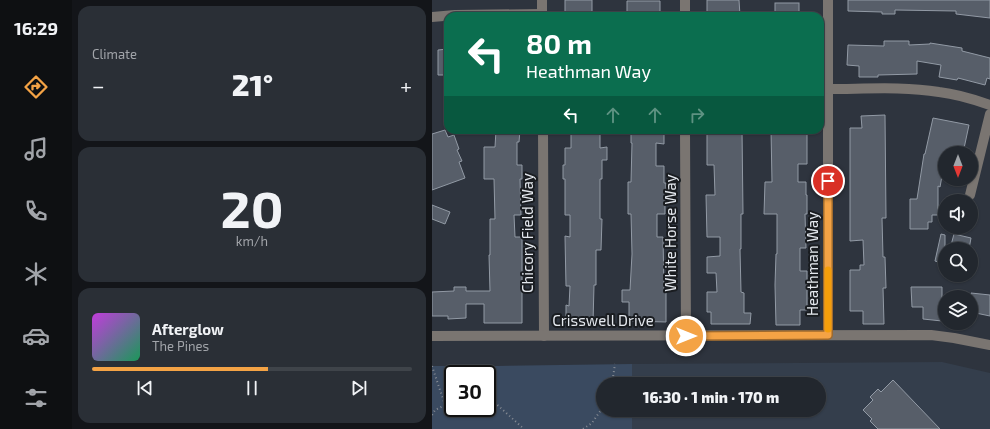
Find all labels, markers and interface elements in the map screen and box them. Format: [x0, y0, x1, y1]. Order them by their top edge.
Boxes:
text: 16:29 [14, 17, 58, 39]
text: 80 m [526, 26, 592, 60]
icon: left [460, 28, 512, 80]
text: Climate [92, 46, 137, 62]
text: Heathman Way [526, 60, 651, 82]
text: 21° [232, 66, 273, 102]
text: − [92, 72, 105, 98]
text: + [400, 72, 412, 98]
icon: directions [22, 73, 50, 101]
icon: left [560, 104, 582, 126]
icon: ahead [602, 104, 624, 126]
icon: ahead [644, 104, 666, 126]
icon: right [686, 104, 708, 126]
icon: music [22, 135, 50, 163]
north arrow [938, 146, 978, 186]
map controls [938, 146, 978, 330]
pin [811, 164, 845, 198]
icon: arrive [817, 170, 839, 192]
street label: Chicory Field Way [518, 173, 536, 293]
street label: White Horse Way [661, 174, 679, 292]
text: 20 [220, 176, 284, 238]
button: sound [938, 194, 978, 234]
icon: phone [22, 197, 50, 225]
street label: Heathman Way [803, 212, 821, 316]
text: km/h [236, 233, 268, 249]
button: search [938, 242, 978, 282]
icon: climate [22, 260, 50, 288]
button: layers [938, 290, 978, 330]
street label: Crisswell Drive [552, 311, 654, 329]
position arrow [665, 315, 707, 357]
text: Afterglow [152, 320, 224, 338]
icon: car [22, 322, 50, 350]
text: The Pines [152, 338, 209, 354]
speed limit sign: 30 [444, 365, 496, 417]
icon: previous [134, 377, 156, 399]
icon: pause [241, 377, 263, 399]
icon: next [348, 377, 370, 399]
icon: filters [22, 384, 50, 412]
text: 16:30 · 1 min · 170 m [643, 388, 779, 406]

